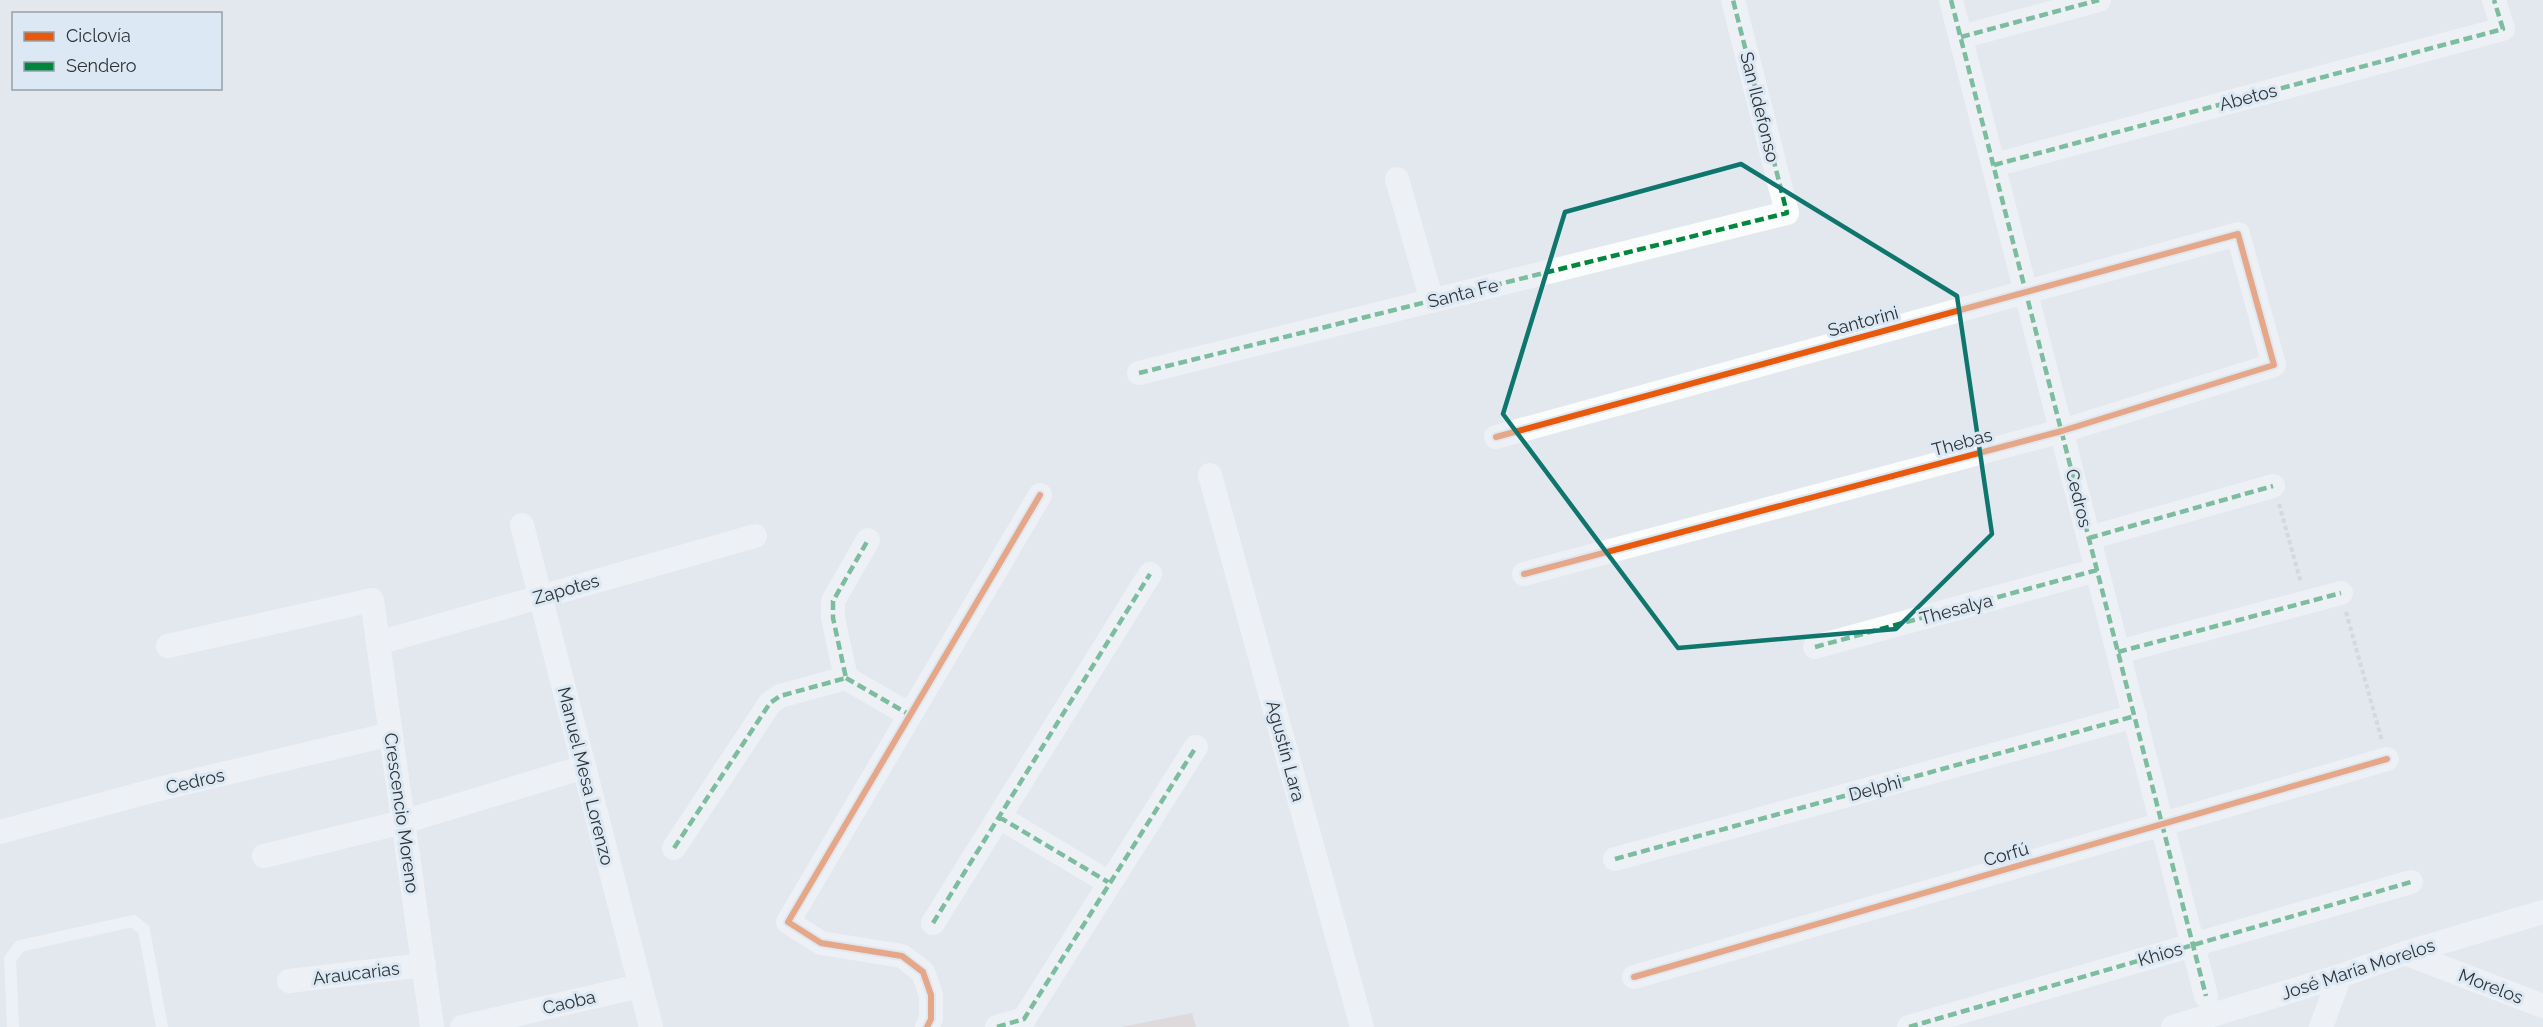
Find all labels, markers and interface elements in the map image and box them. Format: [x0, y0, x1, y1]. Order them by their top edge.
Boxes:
legend [12, 12, 222, 90]
text: Ciclovía [66, 25, 131, 46]
street label: San Ildefonso [1736, 50, 1784, 165]
text: Sendero [66, 55, 137, 76]
street label: Abetos [2217, 79, 2280, 115]
street label: Santa Fe [1425, 274, 1501, 312]
street label: Santorini [1825, 301, 1901, 341]
street label: Thebas [1930, 424, 1995, 460]
street label: Cedros [2062, 467, 2096, 530]
street label: Zapotes [530, 569, 602, 608]
street label: Thesalya [1917, 589, 1995, 629]
street label: Manuel Mesa Lorenzo [554, 685, 618, 868]
street label: Agustín Lara [1262, 698, 1310, 804]
street label: Crescencio Moreno [380, 731, 424, 895]
street label: Cedros [164, 764, 227, 798]
street label: Delphi [1846, 771, 1904, 805]
street label: Corfú [1981, 838, 2031, 870]
street label: José María Morelos [2278, 934, 2438, 1004]
street label: Khios [2135, 938, 2185, 970]
street label: Araucarias [311, 957, 401, 989]
street label: Morelos [2456, 964, 2526, 1008]
street label: Caoba [540, 986, 598, 1018]

